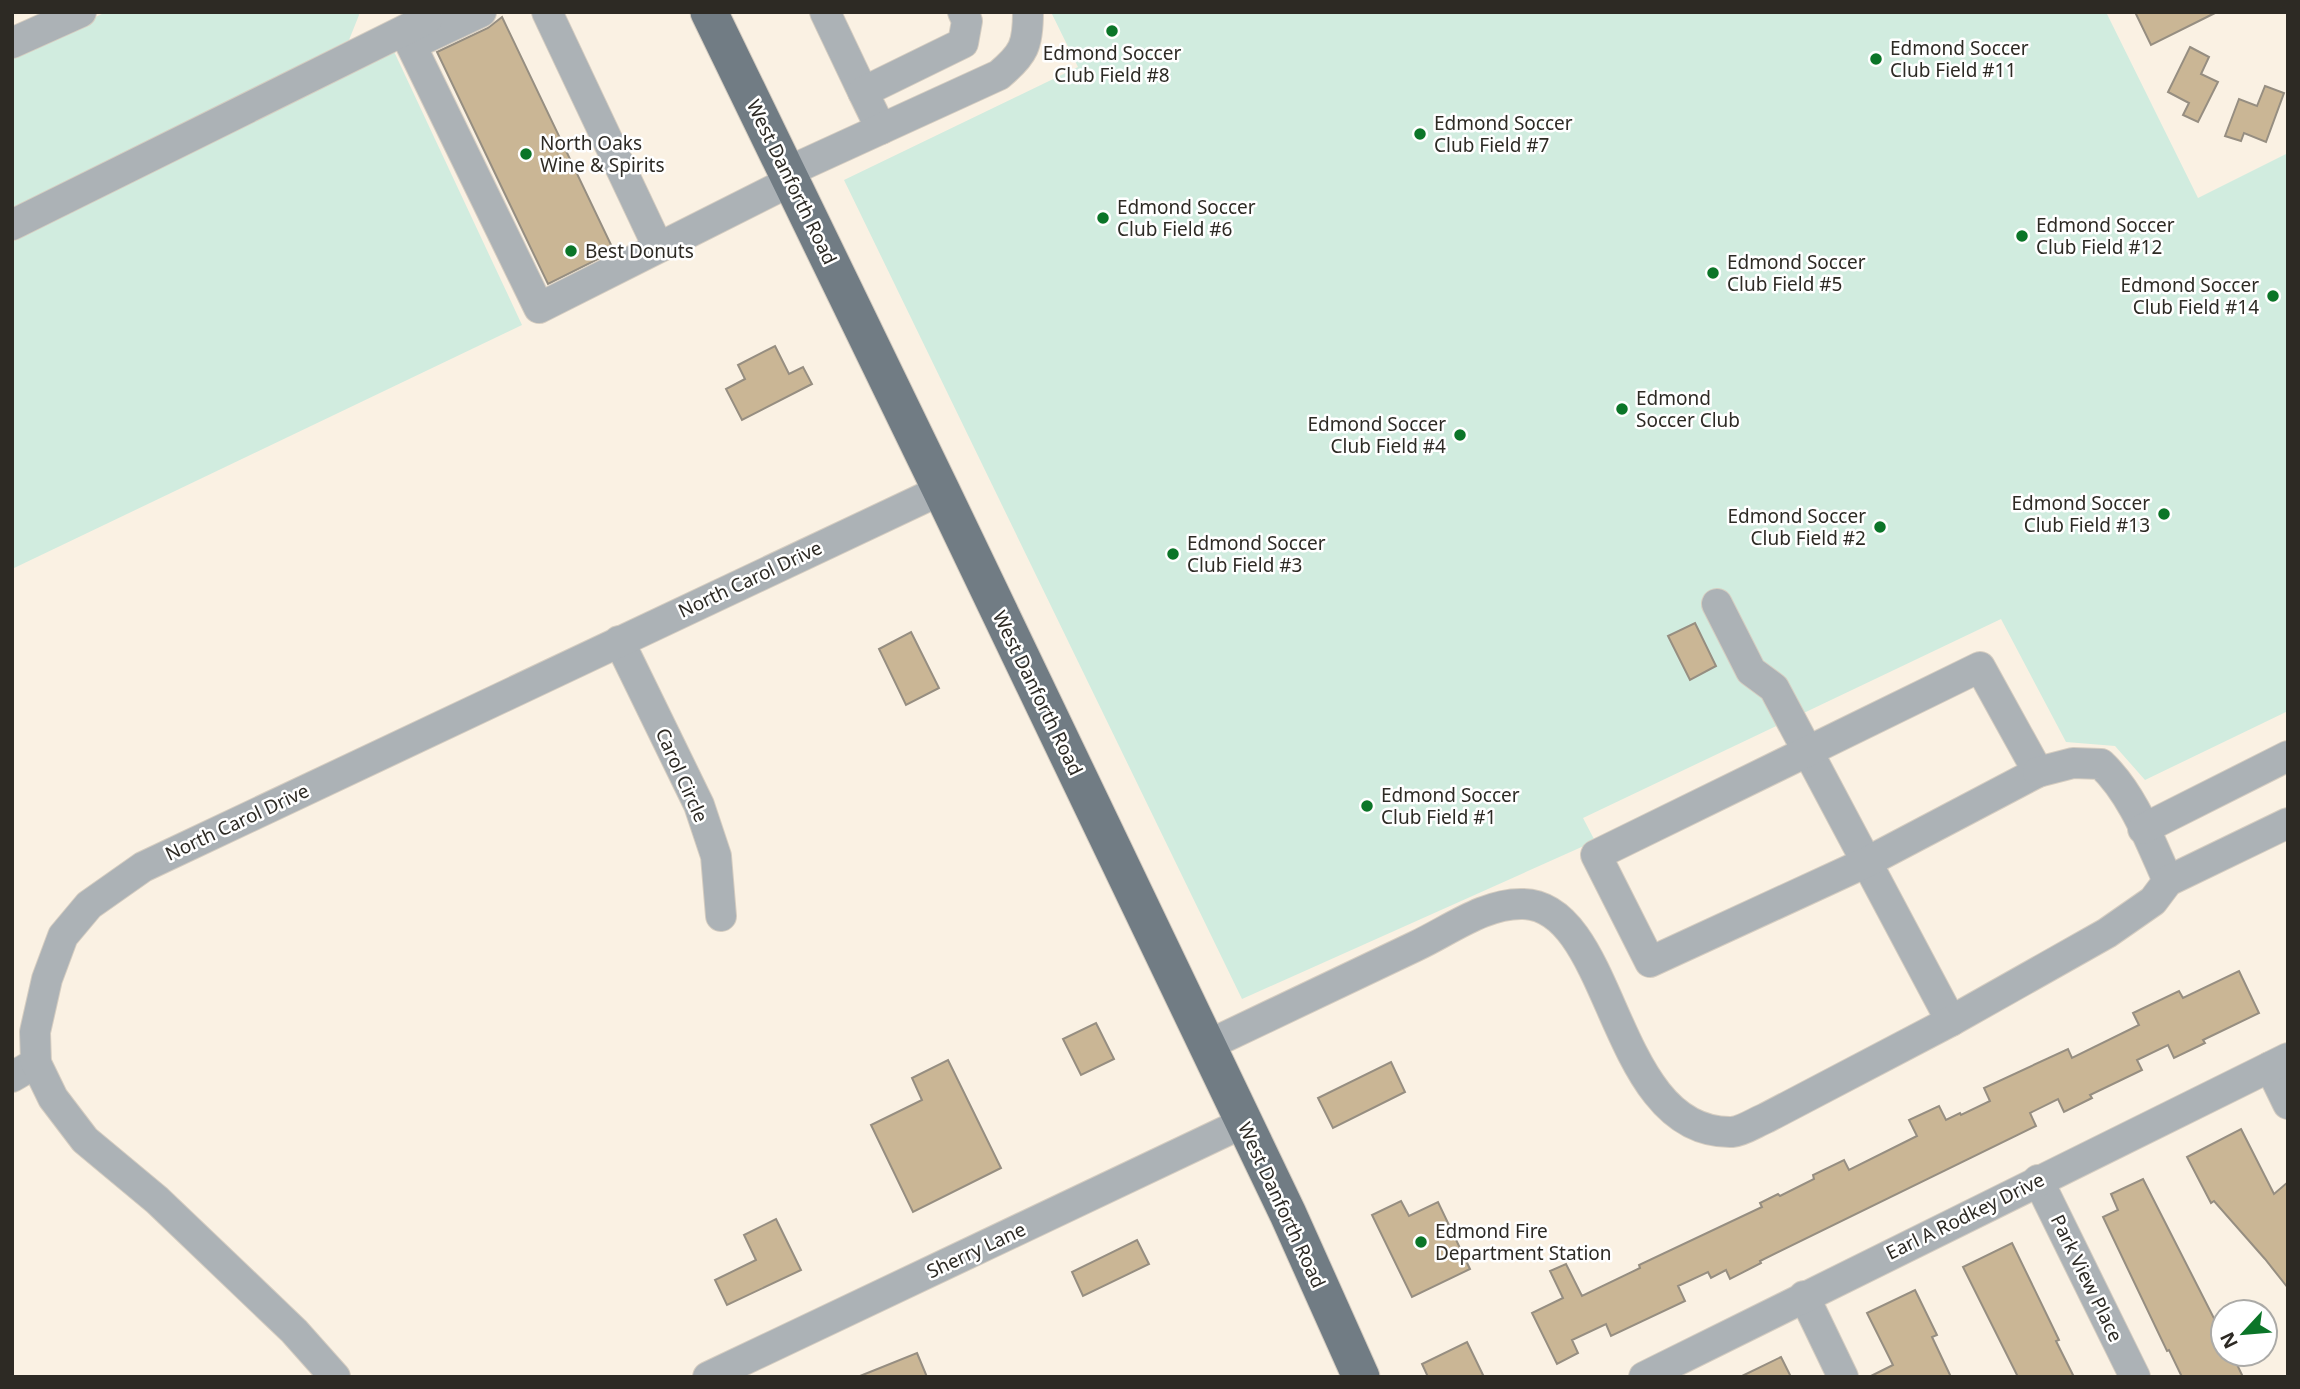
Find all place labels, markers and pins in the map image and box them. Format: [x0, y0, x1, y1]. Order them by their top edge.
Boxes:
marker: Edmond Soccer Club Field #8 [1104, 23, 1120, 39]
place label: Edmond Soccer Club Field #11 [1890, 35, 2029, 83]
place label: Edmond Soccer Club Field #8 [1043, 40, 1181, 88]
marker: Edmond Soccer Club Field #11 [1868, 51, 1884, 67]
place label: Edmond Soccer Club Field #7 [1434, 110, 1573, 158]
marker: Edmond Soccer Club Field #7 [1412, 126, 1428, 142]
place label: North Oaks Wine & Spirits [540, 130, 665, 178]
marker: North Oaks Wine & Spirits [518, 146, 534, 162]
place label: Edmond Soccer Club Field #6 [1117, 194, 1256, 242]
marker: Edmond Soccer Club Field #6 [1095, 210, 1111, 226]
place label: Edmond Soccer Club Field #12 [2036, 212, 2175, 260]
marker: Edmond Soccer Club Field #12 [2014, 228, 2030, 244]
place label: Best Donuts [585, 238, 694, 264]
marker: Best Donuts [563, 243, 579, 259]
place label: Edmond Soccer Club Field #5 [1727, 249, 1866, 297]
marker: Edmond Soccer Club Field #5 [1705, 265, 1721, 281]
place label: Edmond Soccer Club Field #14 [2120, 272, 2259, 320]
marker: Edmond Soccer Club Field #14 [2265, 288, 2281, 304]
place label: Edmond Soccer Club [1636, 385, 1740, 433]
marker: Edmond Soccer Club [1614, 401, 1630, 417]
place label: Edmond Soccer Club Field #4 [1307, 411, 1446, 459]
marker: Edmond Soccer Club Field #4 [1452, 427, 1468, 443]
place label: Edmond Soccer Club Field #13 [2011, 490, 2150, 538]
place label: Edmond Soccer Club Field #2 [1727, 503, 1866, 551]
marker: Edmond Soccer Club Field #13 [2156, 506, 2172, 522]
marker: Edmond Soccer Club Field #2 [1872, 519, 1888, 535]
place label: Edmond Soccer Club Field #3 [1187, 530, 1326, 578]
marker: Edmond Soccer Club Field #3 [1165, 546, 1181, 562]
place label: Edmond Soccer Club Field #1 [1381, 782, 1520, 830]
marker: Edmond Soccer Club Field #1 [1359, 798, 1375, 814]
place label: Edmond Fire Department Station [1435, 1218, 1612, 1266]
marker: Edmond Fire Department Station [1413, 1234, 1429, 1250]

